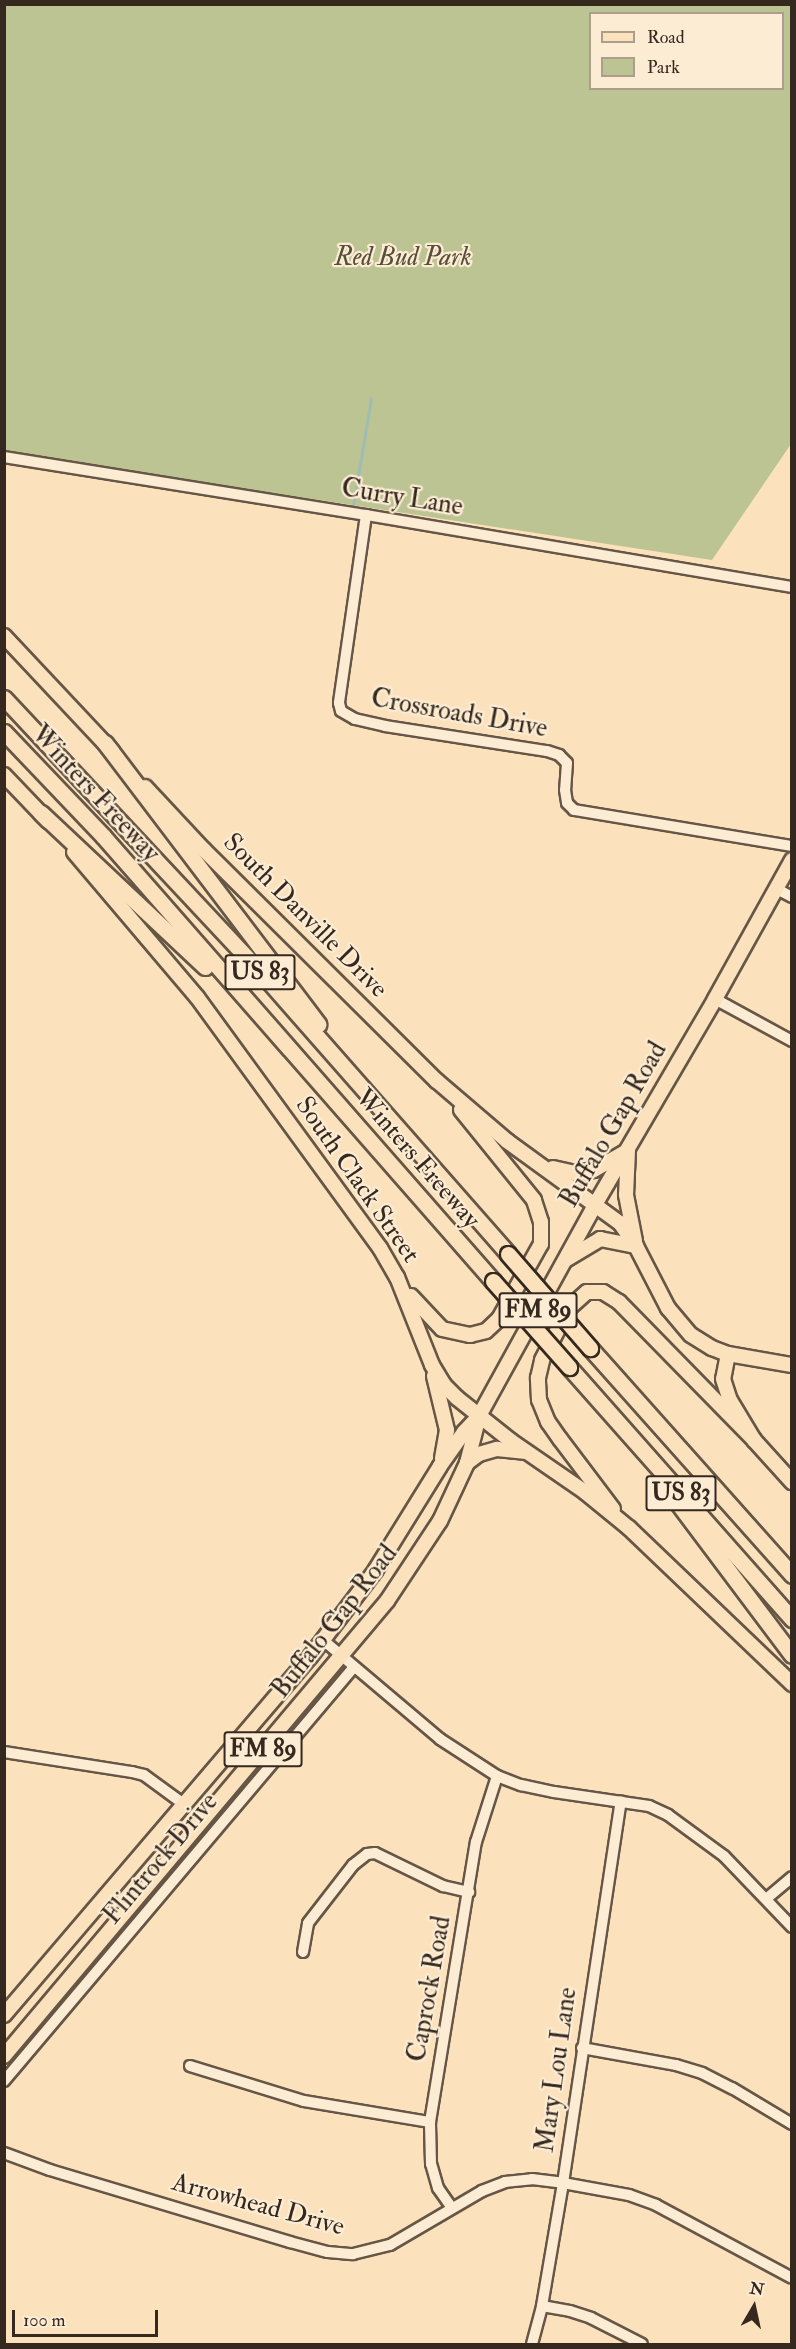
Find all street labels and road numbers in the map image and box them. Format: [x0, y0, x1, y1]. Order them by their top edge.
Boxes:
street label: Curry Lane [339, 473, 465, 523]
street label: Crossroads Drive [369, 683, 549, 745]
street label: Winters Freeway [24, 719, 166, 869]
street label: South Danville Drive [216, 827, 394, 1005]
road number: US 83 [224, 951, 296, 993]
street label: Buffalo Gap Road [554, 1037, 674, 1213]
street label: Winters Freeway [348, 1083, 486, 1235]
street label: South Clack Street [288, 1091, 426, 1269]
road number: FM 89 [498, 1289, 578, 1331]
road number: US 83 [645, 1472, 717, 1514]
street label: Buffalo Gap Road [265, 1539, 405, 1705]
road number: FM 89 [222, 1728, 304, 1770]
street label: Flintrock Drive [97, 1787, 225, 1931]
street label: Caprock Road [402, 1914, 458, 2064]
street label: Mary Lou Lane [530, 1985, 584, 2155]
street label: Arrowhead Drive [168, 2167, 348, 2243]

